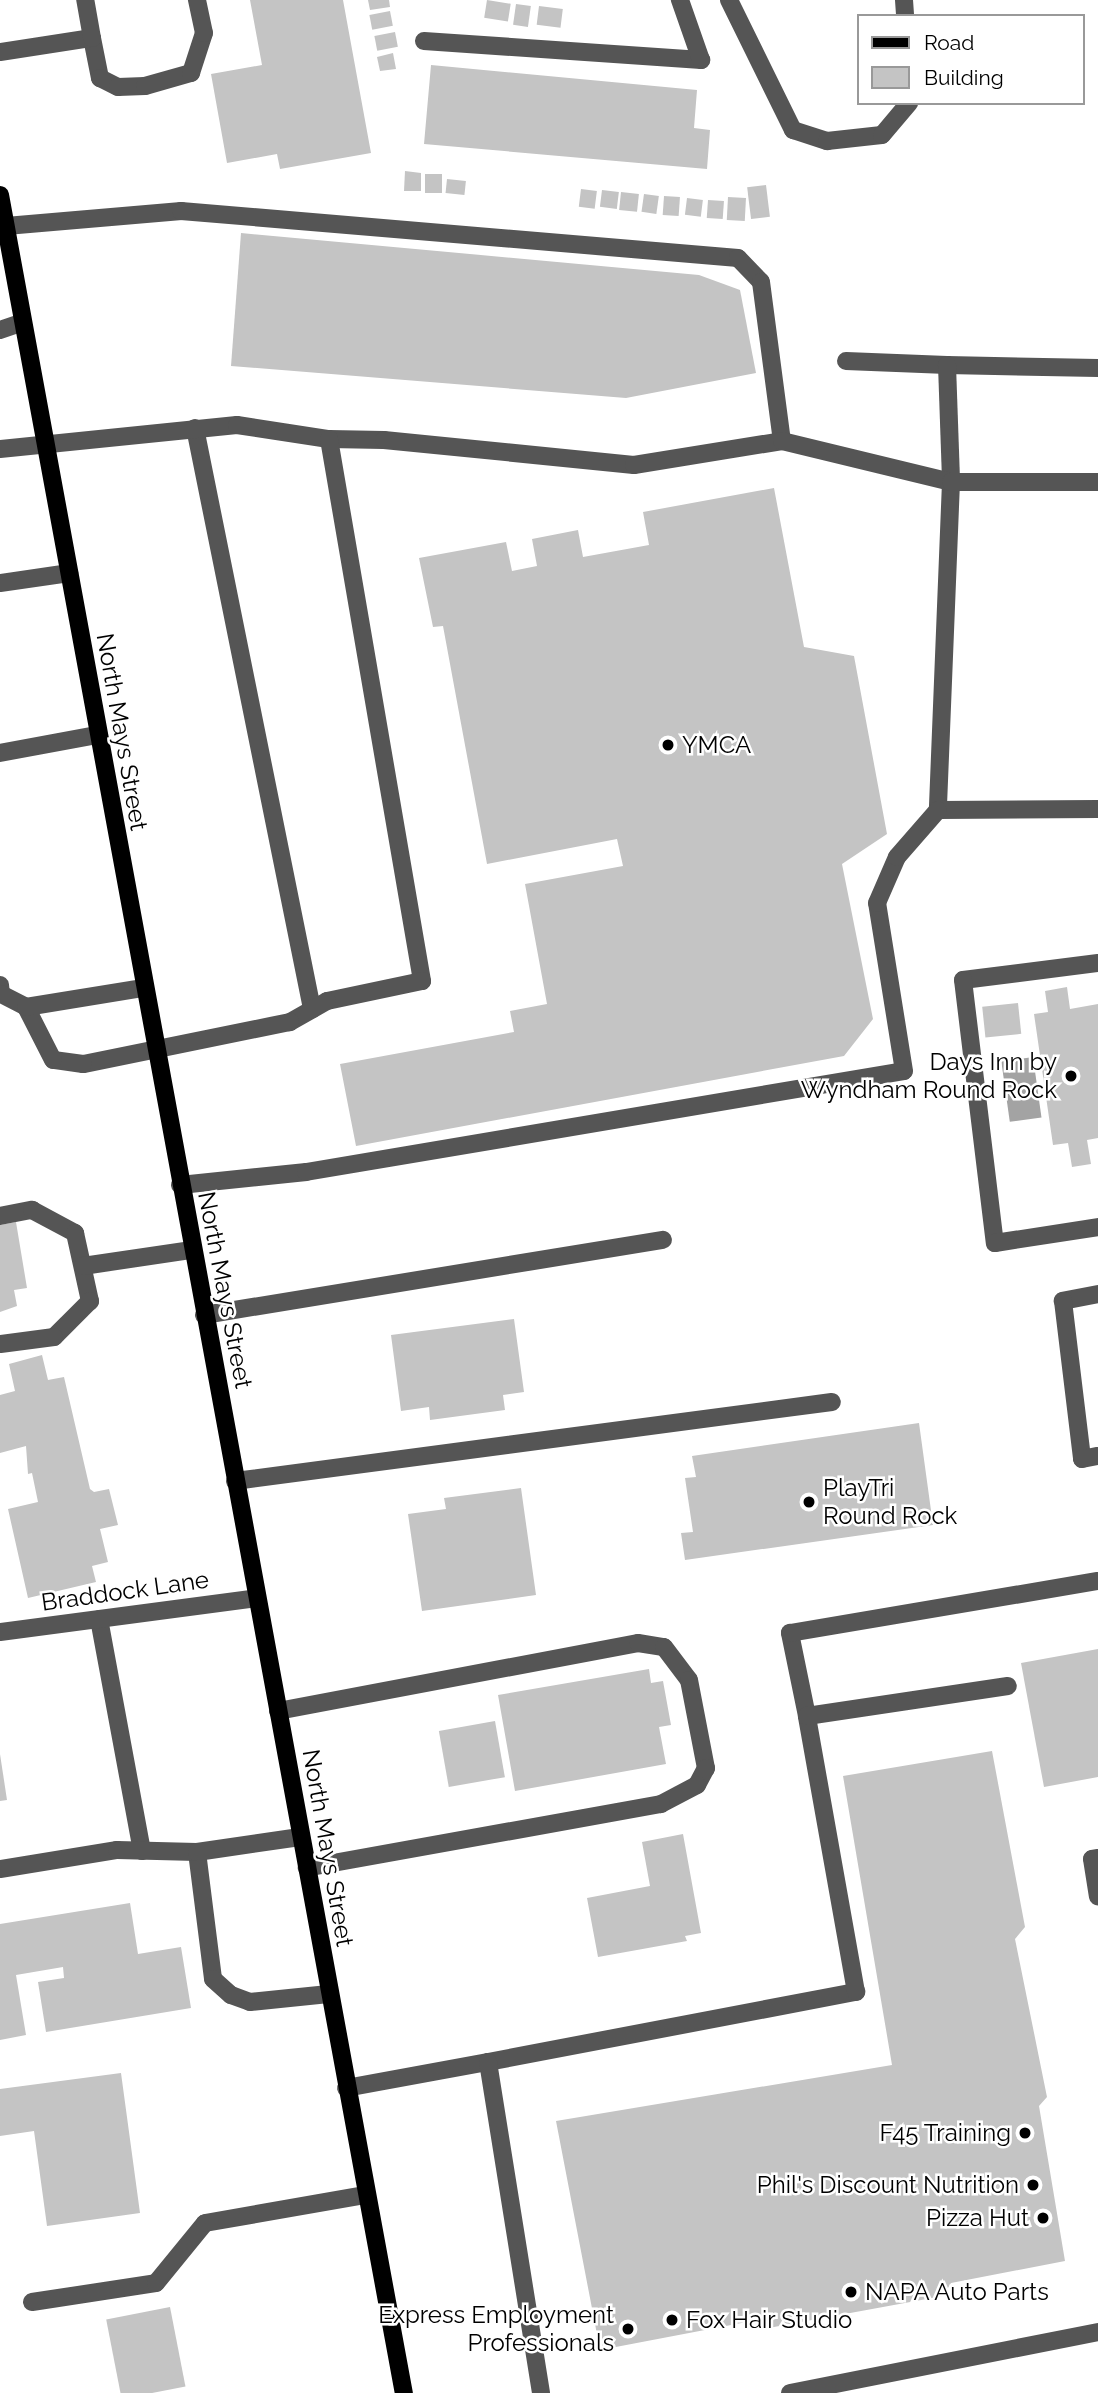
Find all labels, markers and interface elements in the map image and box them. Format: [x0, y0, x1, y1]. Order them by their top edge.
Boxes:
legend [856, 14, 1084, 105]
text: Road [924, 30, 974, 55]
text: Building [924, 65, 1004, 90]
street label: North Mays Street [90, 631, 154, 833]
place label: YMCA [682, 731, 751, 759]
marker: YMCA [660, 737, 676, 753]
place label: Days Inn by Wyndham Round Rock [801, 1048, 1057, 1104]
marker: Days Inn by Wyndham Round Rock [1063, 1068, 1079, 1084]
street label: North Mays Street [192, 1189, 258, 1391]
place label: PlayTri Round Rock [823, 1474, 957, 1530]
marker: PlayTri Round Rock [801, 1494, 817, 1510]
street label: Braddock Lane [39, 1565, 211, 1617]
street label: North Mays Street [296, 1747, 360, 1949]
place label: F45 Training [879, 2119, 1011, 2147]
marker: F45 Training [1017, 2125, 1033, 2141]
place label: Phil's Discount Nutrition [757, 2171, 1019, 2199]
marker: Phil's Discount Nutrition [1025, 2177, 1041, 2193]
place label: Pizza Hut [926, 2204, 1029, 2232]
marker: Pizza Hut [1035, 2210, 1051, 2226]
place label: NAPA Auto Parts [865, 2278, 1050, 2306]
marker: NAPA Auto Parts [843, 2284, 859, 2300]
place label: Express Employment Professionals [378, 2301, 614, 2357]
place label: Fox Hair Studio [686, 2306, 853, 2334]
marker: Fox Hair Studio [664, 2312, 680, 2328]
marker: Express Employment Professionals [620, 2321, 636, 2337]

